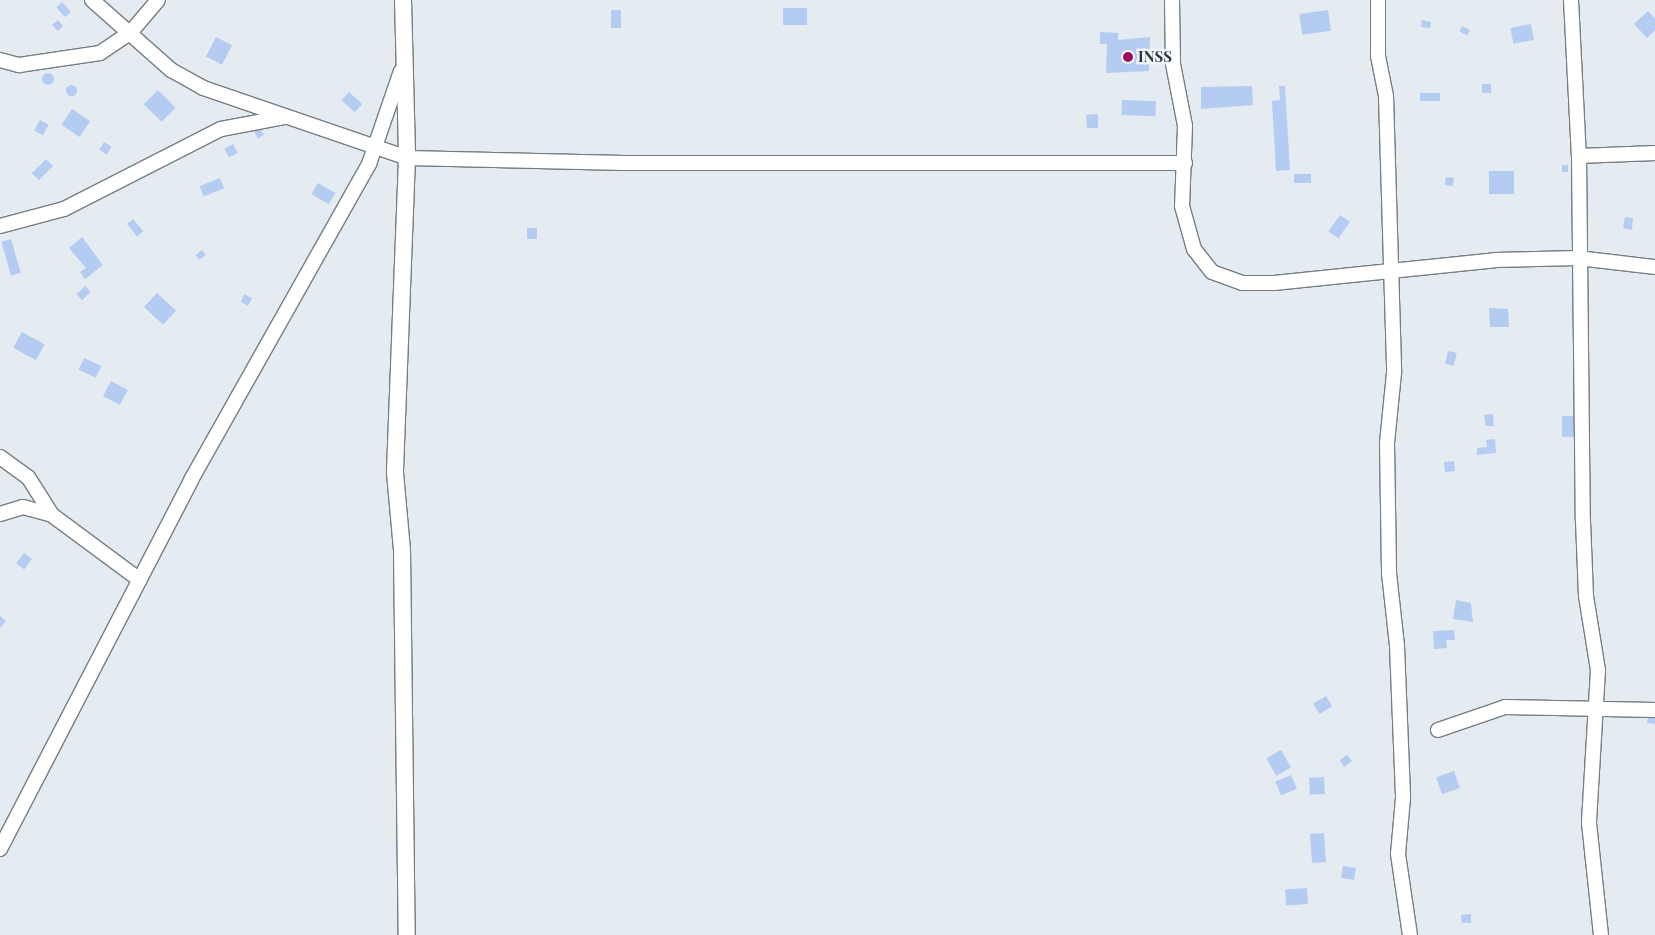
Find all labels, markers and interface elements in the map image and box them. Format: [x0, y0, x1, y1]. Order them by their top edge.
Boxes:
place label: INSS [1138, 48, 1172, 66]
marker: INSS [1122, 51, 1134, 63]

